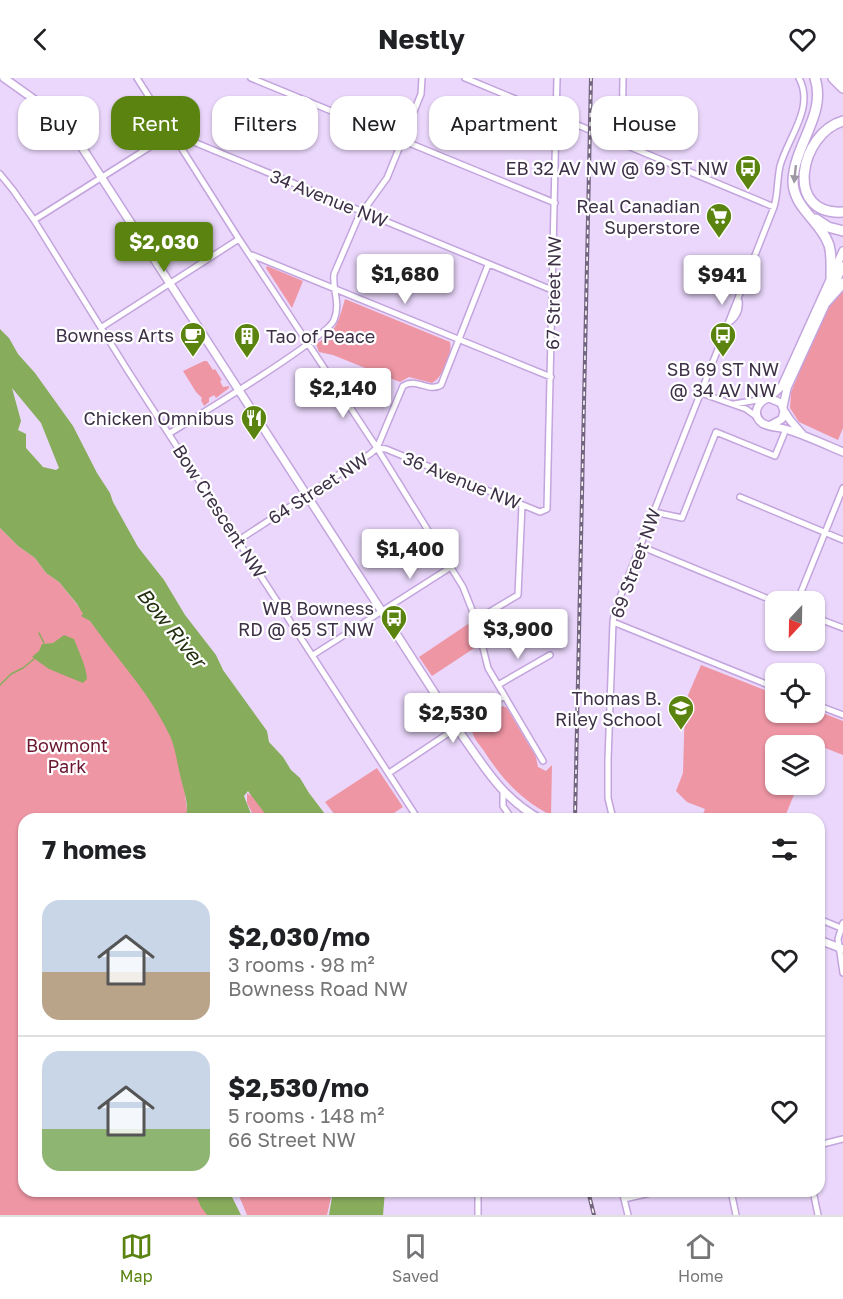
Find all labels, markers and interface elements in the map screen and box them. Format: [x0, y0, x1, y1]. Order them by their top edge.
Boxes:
icon: back [24, 23, 57, 56]
text: Nestly [378, 23, 465, 55]
icon: heart [786, 23, 819, 56]
chip: Buy [18, 96, 99, 150]
chip: Rent [111, 96, 200, 150]
chip: Filters [212, 96, 318, 150]
chip: New [330, 96, 417, 150]
chip: Apartment [429, 96, 579, 150]
chip: House [591, 96, 698, 150]
bus stop icon: EB 32 AV NW @ 69 ST NW [733, 153, 763, 191]
place label: EB 32 AV NW @ 69 ST NW [505, 157, 728, 179]
street label: 34 Avenue NW [267, 164, 391, 232]
one-way arrow [790, 165, 800, 184]
place label: Real Canadian Superstore [576, 195, 700, 238]
supermarket icon: Real Canadian Superstore [704, 201, 734, 239]
pin: $2,030 [115, 222, 213, 273]
text: $2,030 [129, 229, 199, 253]
street label: 67 Street NW [541, 236, 565, 350]
pin: $1,680 [356, 254, 454, 305]
pin: $941 [686, 255, 758, 306]
text: $1,680 [371, 261, 439, 285]
text: $941 [698, 262, 746, 286]
cafe icon: Bowness Arts [178, 320, 208, 358]
bus stop icon: SB 69 ST NW @ 34 AV NW [708, 320, 738, 358]
building icon: Tao of Peace [232, 321, 262, 359]
place label: Bowness Arts [55, 324, 174, 346]
place label: Tao of Peace [266, 325, 375, 347]
place label: SB 69 ST NW @ 34 AV NW [667, 358, 779, 401]
pin: $2,140 [294, 368, 392, 419]
text: $2,140 [309, 375, 377, 399]
restaurant icon: Chicken Omnibus [239, 403, 269, 441]
place label: Chicken Omnibus [84, 407, 234, 429]
street label: Bow Crescent NW [169, 440, 271, 582]
street label: 36 Avenue NW [400, 446, 524, 514]
street label: 64 Street NW [264, 447, 372, 529]
street label: 69 Street NW [605, 505, 665, 621]
pin: $1,400 [361, 529, 459, 580]
text: $1,400 [376, 536, 444, 560]
water label: Bow River [133, 582, 213, 674]
north arrow [765, 591, 825, 651]
map controls [765, 591, 825, 795]
place label: WB Bowness RD @ 65 ST NW [238, 597, 374, 640]
bus stop icon: WB Bowness RD @ 65 ST NW [379, 603, 409, 641]
pin: $3,900 [469, 609, 567, 660]
text: $3,900 [483, 616, 553, 640]
button: locate [765, 663, 825, 723]
place label: Thomas B. Riley School [555, 687, 662, 730]
pin: $2,530 [404, 693, 502, 744]
school or university icon: Thomas B. Riley School [666, 693, 696, 731]
text: $2,530 [418, 700, 488, 724]
park label: Bowmont Park [26, 734, 108, 777]
button: layers [765, 735, 825, 795]
icon: filters [768, 833, 801, 866]
text: 7 homes [42, 834, 147, 865]
text: $2,030/mo [228, 921, 370, 952]
icon: home [90, 924, 162, 996]
icon: heart [768, 944, 801, 977]
text: 3 rooms · 98 m² [228, 952, 375, 976]
text: Bowness Road NW [228, 976, 408, 1000]
text: $2,530/mo [228, 1072, 369, 1103]
icon: home [90, 1075, 162, 1147]
icon: heart [768, 1095, 801, 1128]
text: 5 rooms · 148 m² [228, 1103, 385, 1127]
text: 66 Street NW [228, 1127, 356, 1151]
tab: Map [120, 1230, 153, 1286]
tab: Saved [392, 1230, 439, 1286]
tab: Home [678, 1230, 723, 1286]

